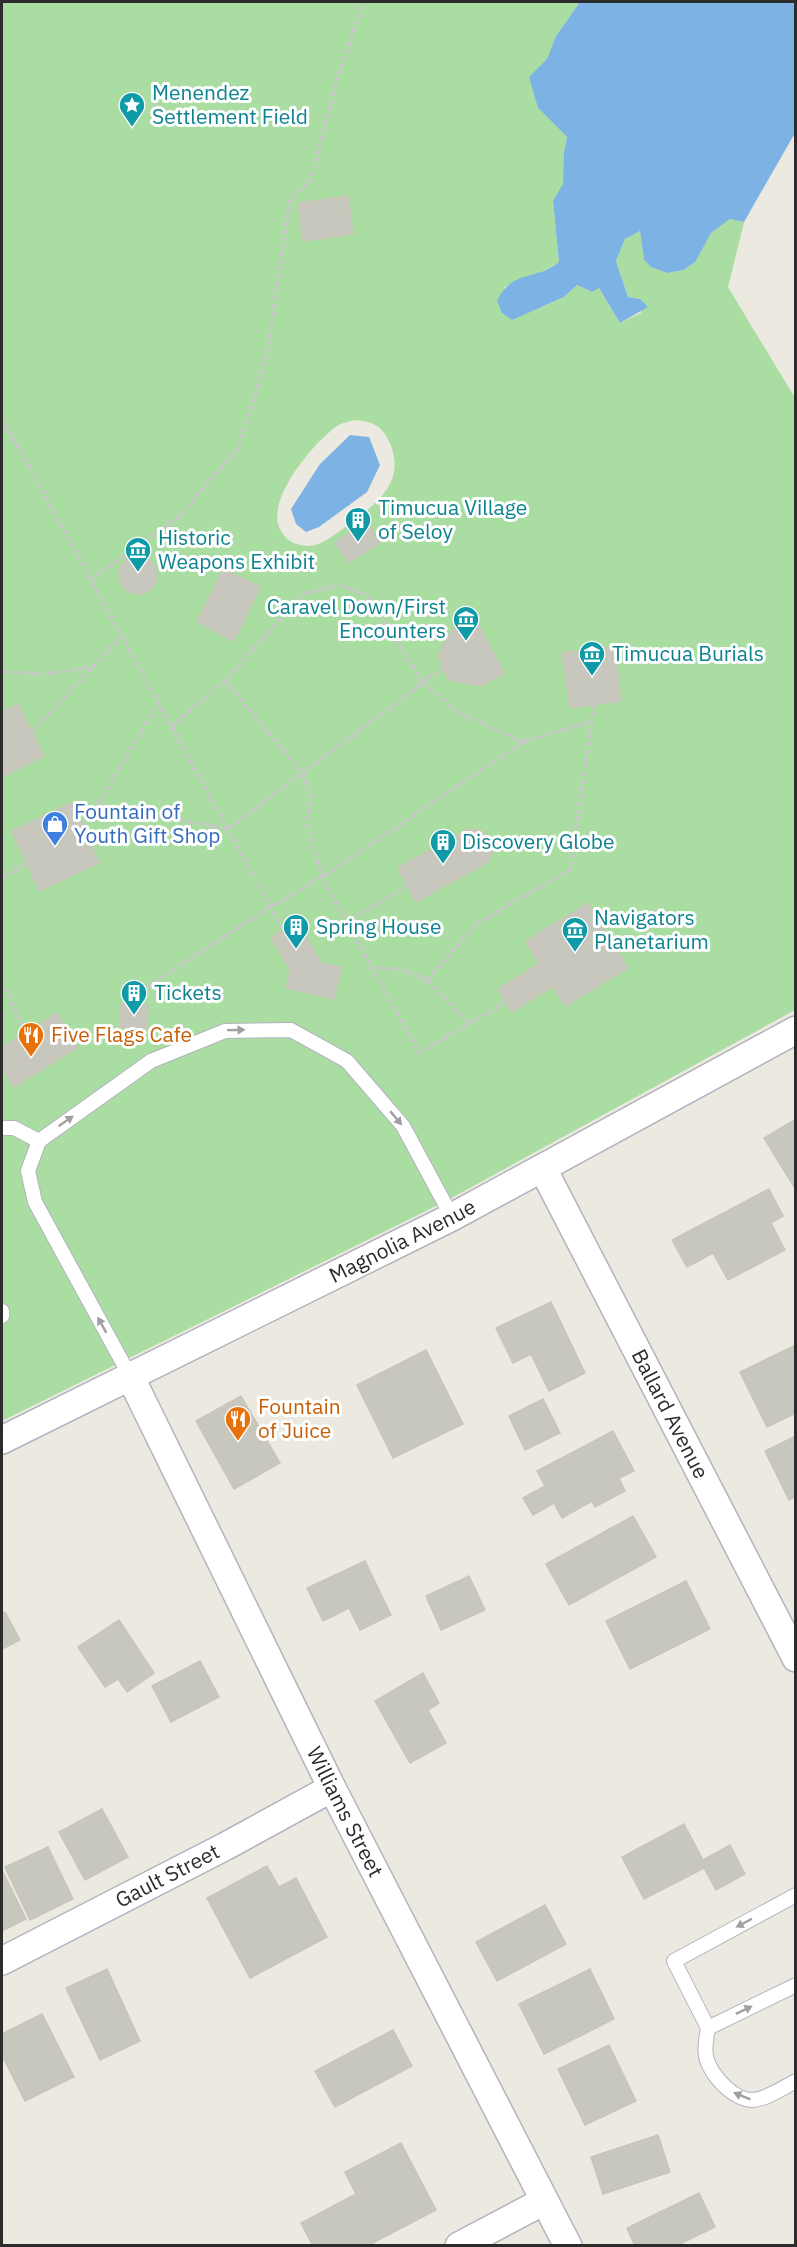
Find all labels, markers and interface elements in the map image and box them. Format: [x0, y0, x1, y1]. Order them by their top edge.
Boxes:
place label: Menendez Settlement Field [152, 78, 308, 130]
place icon: Menendez Settlement Field [117, 90, 147, 128]
place label: Timucua Village of Seloy [378, 493, 527, 545]
building icon: Timucua Village of Seloy [343, 505, 373, 543]
place label: Historic Weapons Exhibit [158, 523, 315, 575]
museum icon: Historic Weapons Exhibit [123, 535, 153, 573]
place label: Caravel Down/First Encounters [267, 592, 446, 644]
museum icon: Caravel Down/First Encounters [451, 604, 481, 642]
museum icon: Timucua Burials [577, 639, 607, 677]
place label: Timucua Burials [612, 639, 764, 667]
place label: Fountain of Youth Gift Shop [74, 797, 220, 849]
shop icon: Fountain of Youth Gift Shop [40, 809, 70, 847]
building icon: Discovery Globe [428, 827, 458, 865]
place label: Discovery Globe [462, 827, 614, 855]
place label: Navigators Planetarium [594, 903, 709, 955]
building icon: Spring House [281, 912, 311, 950]
place label: Spring House [316, 912, 442, 940]
museum icon: Navigators Planetarium [560, 915, 590, 953]
building icon: Tickets [119, 978, 149, 1016]
place label: Tickets [154, 978, 222, 1006]
restaurant icon: Five Flags Cafe [16, 1020, 46, 1058]
place label: Five Flags Cafe [51, 1020, 192, 1048]
one-way arrow [226, 1026, 245, 1035]
one-way arrow [389, 1110, 402, 1125]
one-way arrow [57, 1115, 73, 1127]
street label: Magnolia Avenue [324, 1192, 480, 1289]
one-way arrow [97, 1316, 107, 1333]
street label: Ballard Avenue [626, 1344, 716, 1483]
place label: Fountain of Juice [258, 1392, 341, 1444]
restaurant icon: Fountain of Juice [223, 1404, 253, 1442]
street label: Williams Street [301, 1742, 391, 1882]
street label: Gault Street [110, 1837, 224, 1913]
one-way arrow [735, 1918, 752, 1928]
one-way arrow [735, 2006, 752, 2015]
one-way arrow [733, 2091, 751, 2101]

